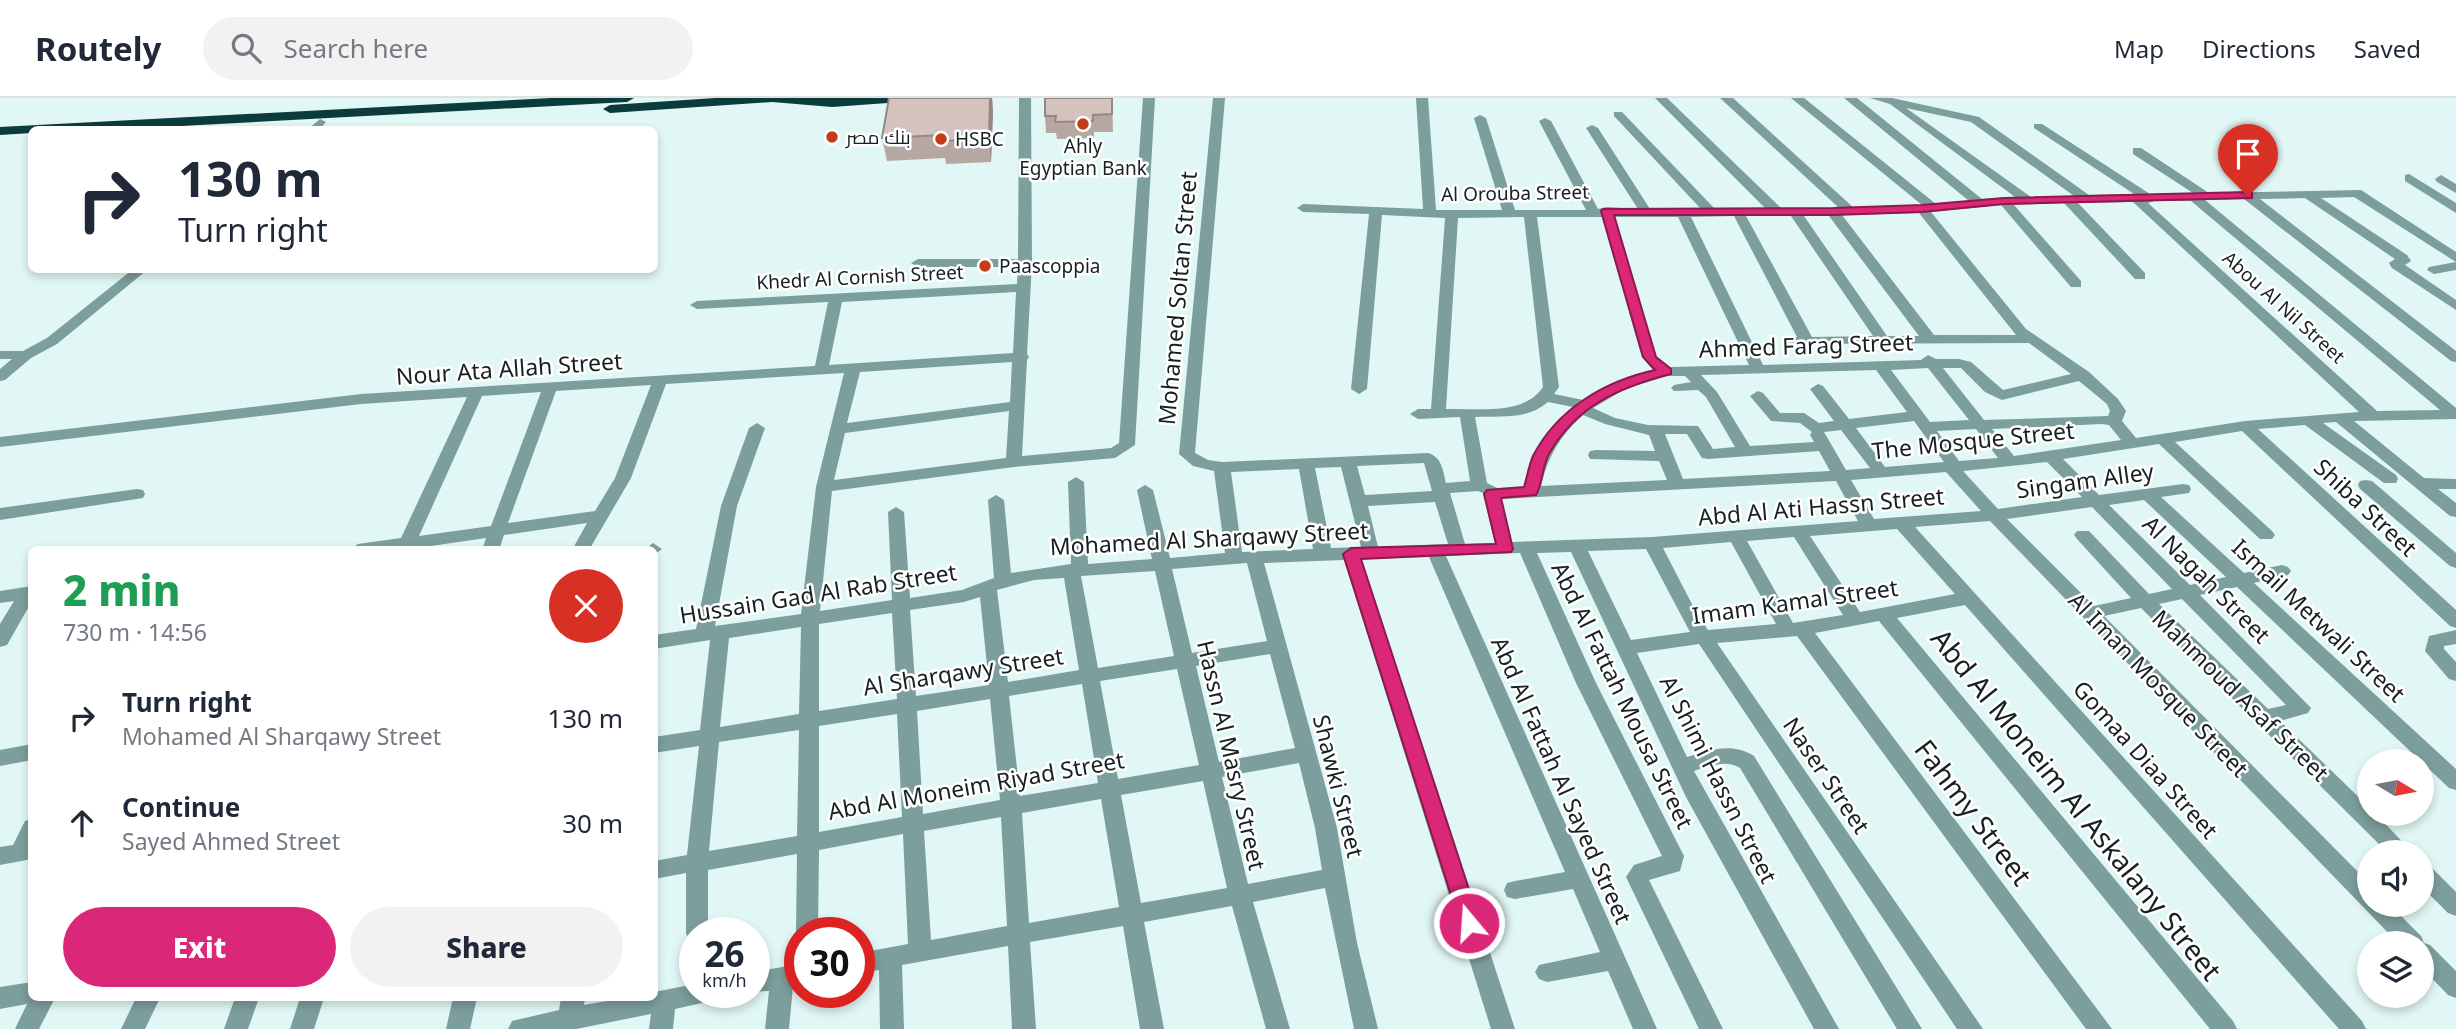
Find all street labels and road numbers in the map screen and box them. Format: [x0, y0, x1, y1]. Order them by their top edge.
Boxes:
street label: Mohamed Soltan Street [1150, 170, 1204, 426]
street label: Al Orouba Street [1441, 179, 1589, 207]
street label: Abou Al Nil Street [2217, 245, 2351, 369]
street label: Khedr Al Cornish Street [756, 259, 964, 295]
street label: Ahmed Farag Street [1698, 325, 1914, 365]
street label: Nour Ata Allah Street [395, 344, 623, 392]
street label: The Mosque Street [1870, 413, 2076, 467]
street label: Shiba Street [2308, 451, 2424, 563]
street label: Singam Alley [2014, 455, 2156, 505]
street label: Abd Al Ati Hassn Street [1697, 479, 1945, 533]
street label: Al Nagah Street [2136, 508, 2278, 650]
street label: Mohamed Al Sharqawy Street [1049, 514, 1369, 562]
street label: Ismail Metwali Street [2225, 531, 2413, 709]
street label: Hussain Gad Al Rab Street [677, 555, 959, 631]
street label: Abd Al Fattah Mousa Street [1544, 556, 1702, 834]
street label: Imam Kamal Street [1690, 571, 1900, 631]
street label: Al Iman Mosque Street [2062, 584, 2256, 784]
street label: Mahmoud Asaf Street [2146, 602, 2336, 788]
street label: Abd Al Moneim Al Askalany Street [1923, 620, 2231, 988]
street label: Abd Al Fattah Al Sayed Street [1484, 631, 1640, 929]
street label: Hassn Al Masry Street [1190, 637, 1274, 873]
street label: Al Sharqawy Street [861, 639, 1065, 703]
street label: Al Shimi Hassn Street [1653, 670, 1785, 888]
street label: Gomaa Diaa Street [2066, 673, 2226, 845]
street label: Naser Street [1776, 710, 1878, 840]
street label: Shawki Street [1306, 711, 1372, 861]
street label: Fahmy Street [1907, 731, 2041, 893]
street label: Abd Al Moneim Riyad Street [825, 743, 1127, 827]

